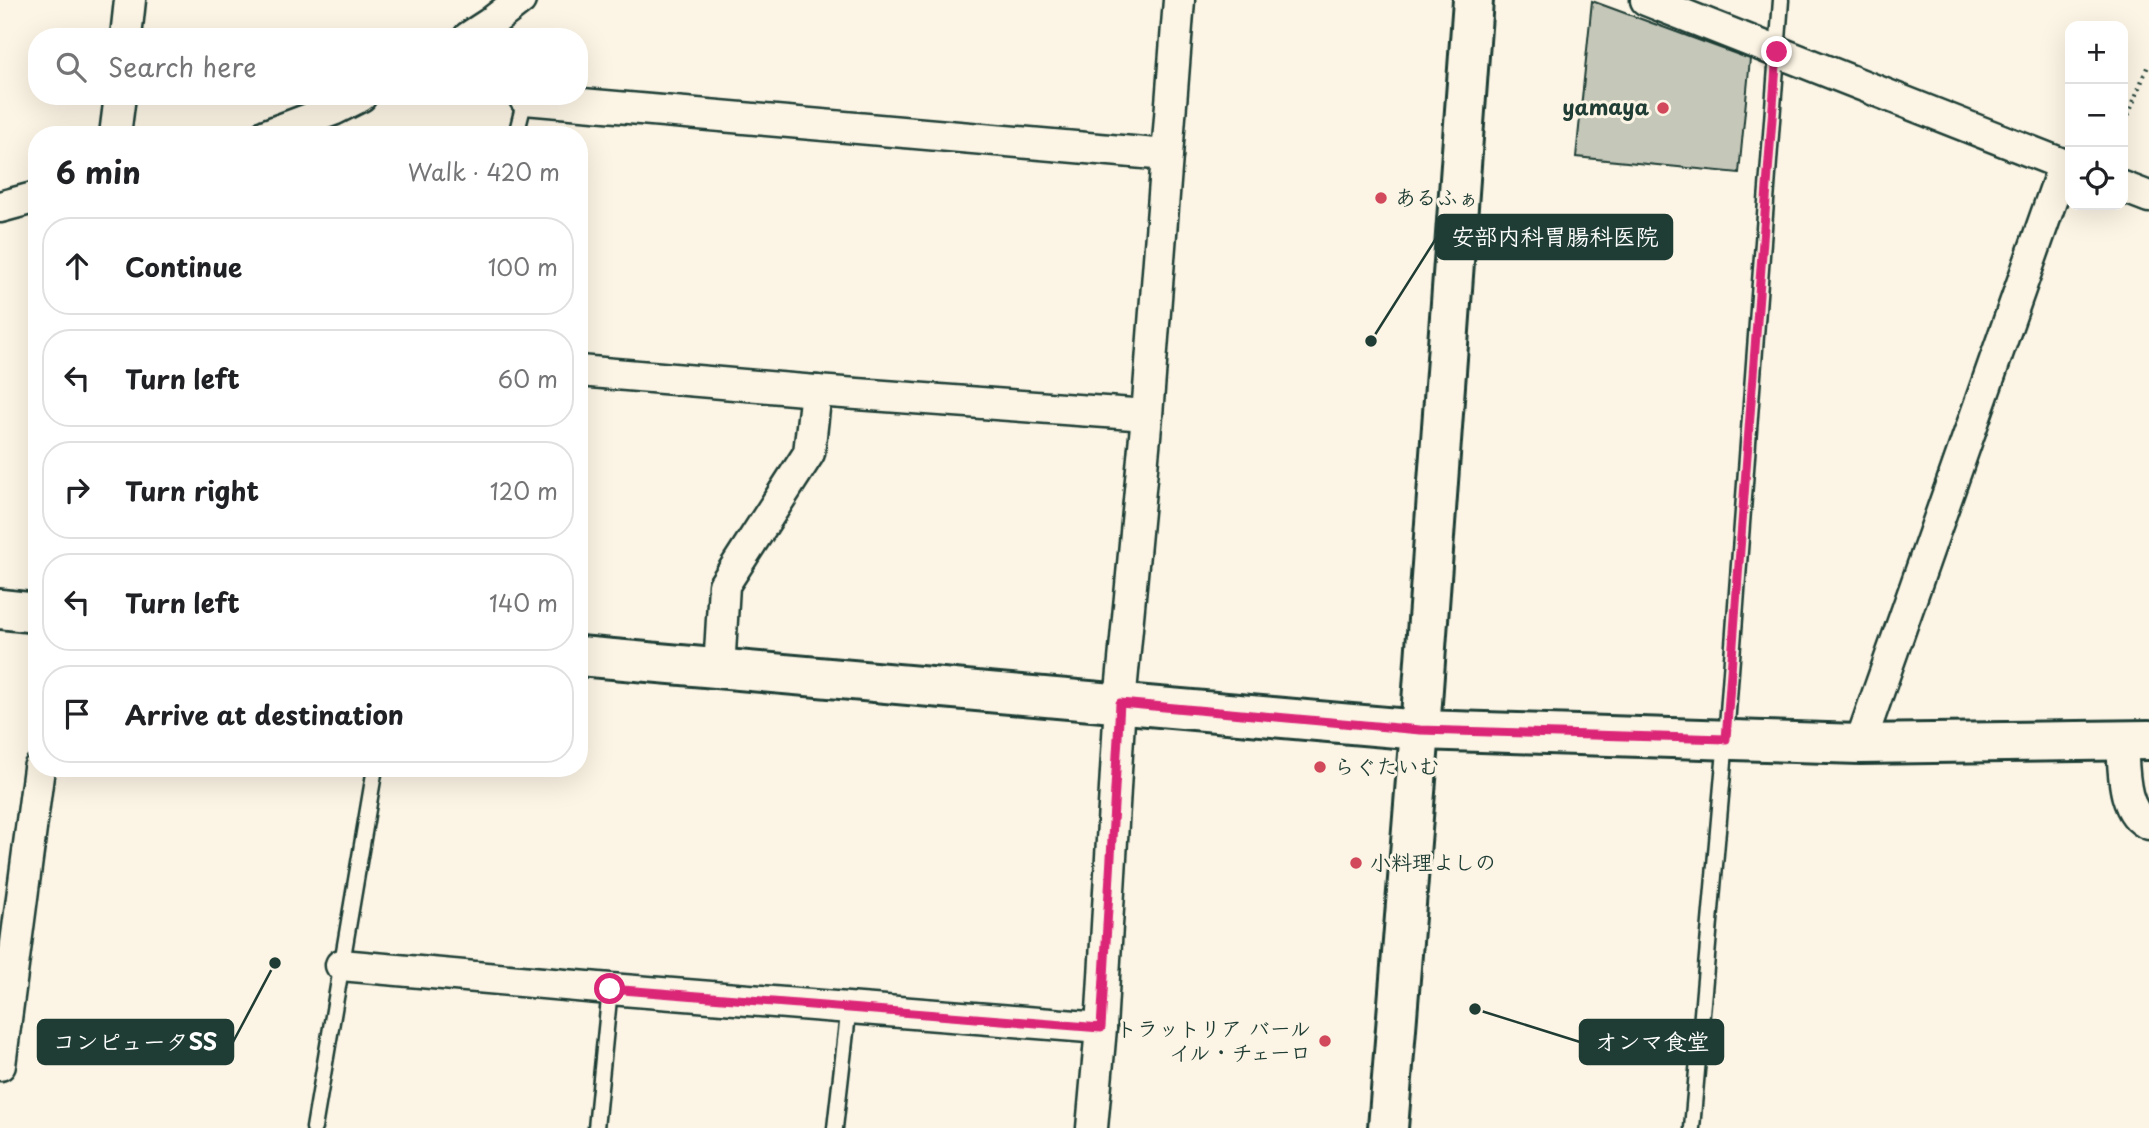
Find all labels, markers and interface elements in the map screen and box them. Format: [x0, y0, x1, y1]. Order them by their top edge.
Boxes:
map controls [2065, 21, 2128, 210]
button: + [2065, 21, 2128, 84]
search box [28, 28, 588, 105]
route end [1761, 36, 1792, 67]
text: Search here [108, 47, 257, 86]
icon: search [52, 48, 90, 86]
button: − [2065, 84, 2128, 147]
place label: yamaya [1562, 90, 1649, 122]
marker: yamaya [1655, 100, 1671, 116]
button: locate [2065, 147, 2128, 210]
text: 6 min [56, 149, 141, 194]
text: Walk · 420 m [408, 154, 560, 189]
place label: あるふぁ [1395, 180, 1479, 212]
marker: あるふぁ [1373, 190, 1389, 206]
callout: 安部内科胃腸科医院 [1437, 215, 1672, 259]
text: 安部内科胃腸科医院 [1452, 218, 1659, 253]
icon: ahead [58, 247, 96, 285]
text: Continue [125, 247, 242, 286]
text: 100 m [488, 249, 558, 284]
icon: left [58, 359, 96, 397]
text: Turn left [125, 359, 240, 398]
text: 60 m [498, 361, 558, 396]
icon: right [58, 471, 96, 509]
text: Turn right [125, 471, 259, 510]
text: 120 m [490, 473, 558, 508]
icon: left [58, 583, 96, 621]
text: Turn left [125, 583, 240, 622]
text: 140 m [489, 585, 558, 620]
icon: arrive [58, 695, 96, 733]
text: Arrive at destination [125, 695, 404, 734]
place label: らぐたいむ [1334, 749, 1439, 781]
marker: らぐたいむ [1312, 759, 1328, 775]
place label: 小料理よしの [1370, 845, 1496, 877]
marker: 小料理よしの [1348, 855, 1364, 871]
route start [594, 973, 625, 1004]
place label: トラットリア バール イル・チェーロ [1116, 1011, 1311, 1067]
callout: コンピュータSS [38, 1020, 233, 1064]
callout: オンマ食堂 [1580, 1020, 1723, 1064]
text: コンピュータSS [53, 1023, 217, 1058]
text: オンマ食堂 [1595, 1023, 1710, 1058]
marker: トラットリア バール イル・チェーロ [1317, 1033, 1333, 1049]

